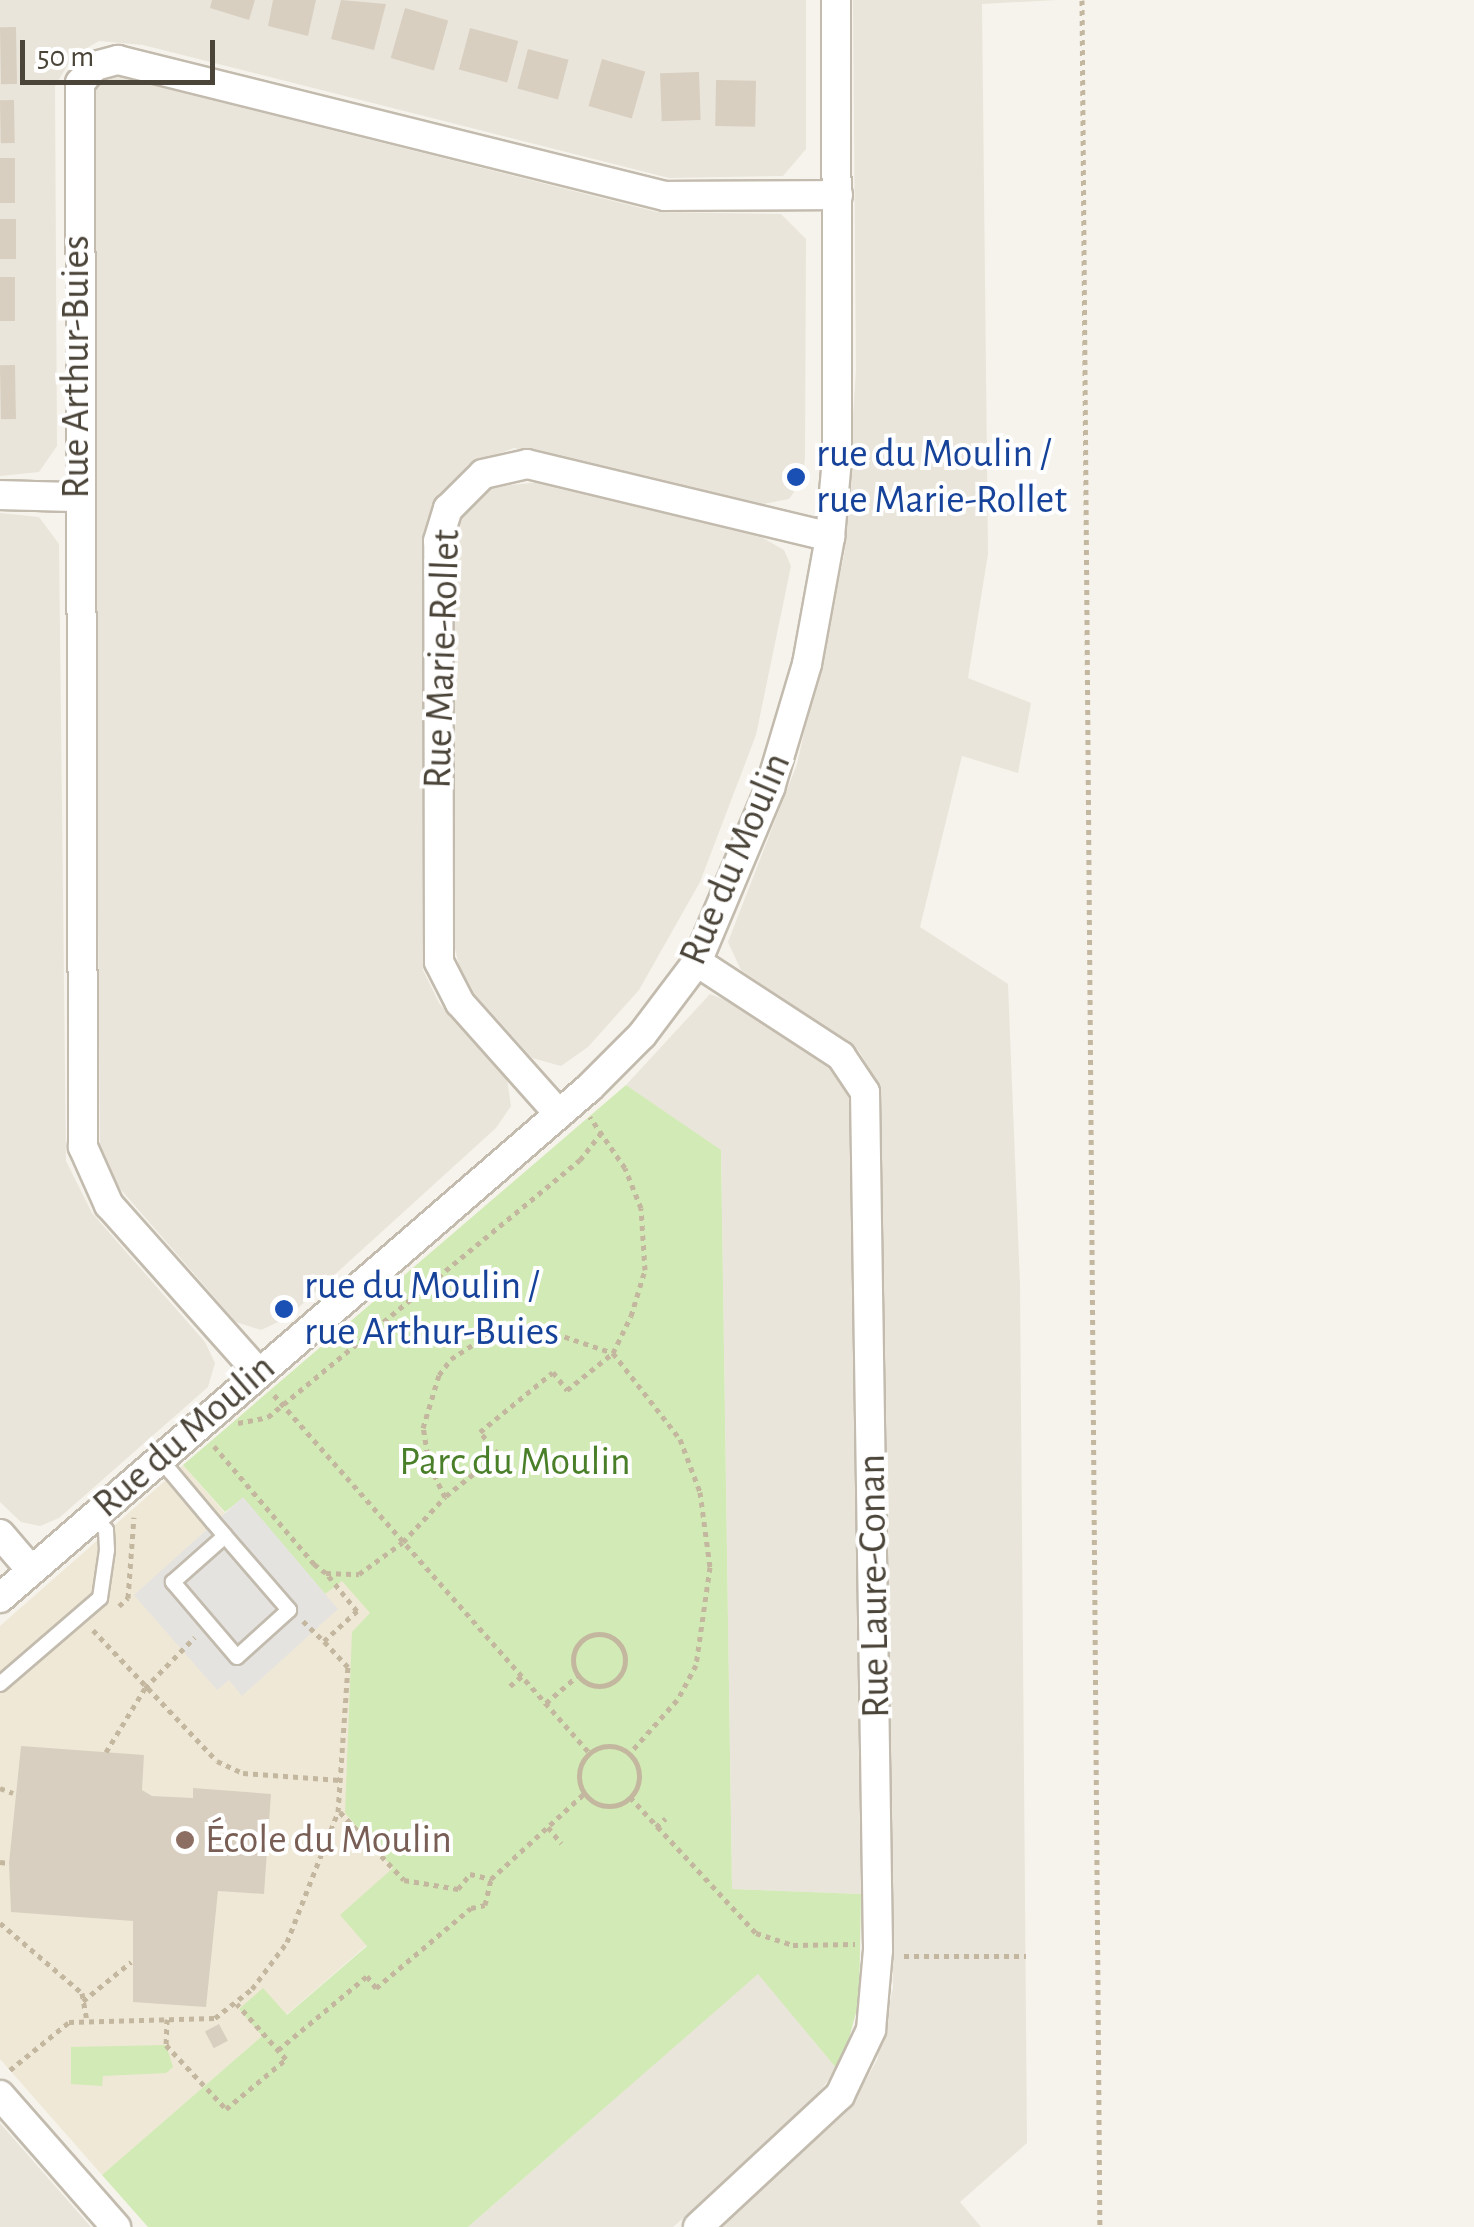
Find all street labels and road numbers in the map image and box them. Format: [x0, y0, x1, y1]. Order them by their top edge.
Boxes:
street label: Rue Arthur-Buies [52, 235, 100, 499]
street label: Rue Marie-Rollet [413, 528, 471, 790]
street label: Rue du Moulin [669, 746, 801, 972]
street label: Rue du Moulin [83, 1344, 285, 1528]
street label: Rue Laure-Conan [848, 1454, 900, 1718]

